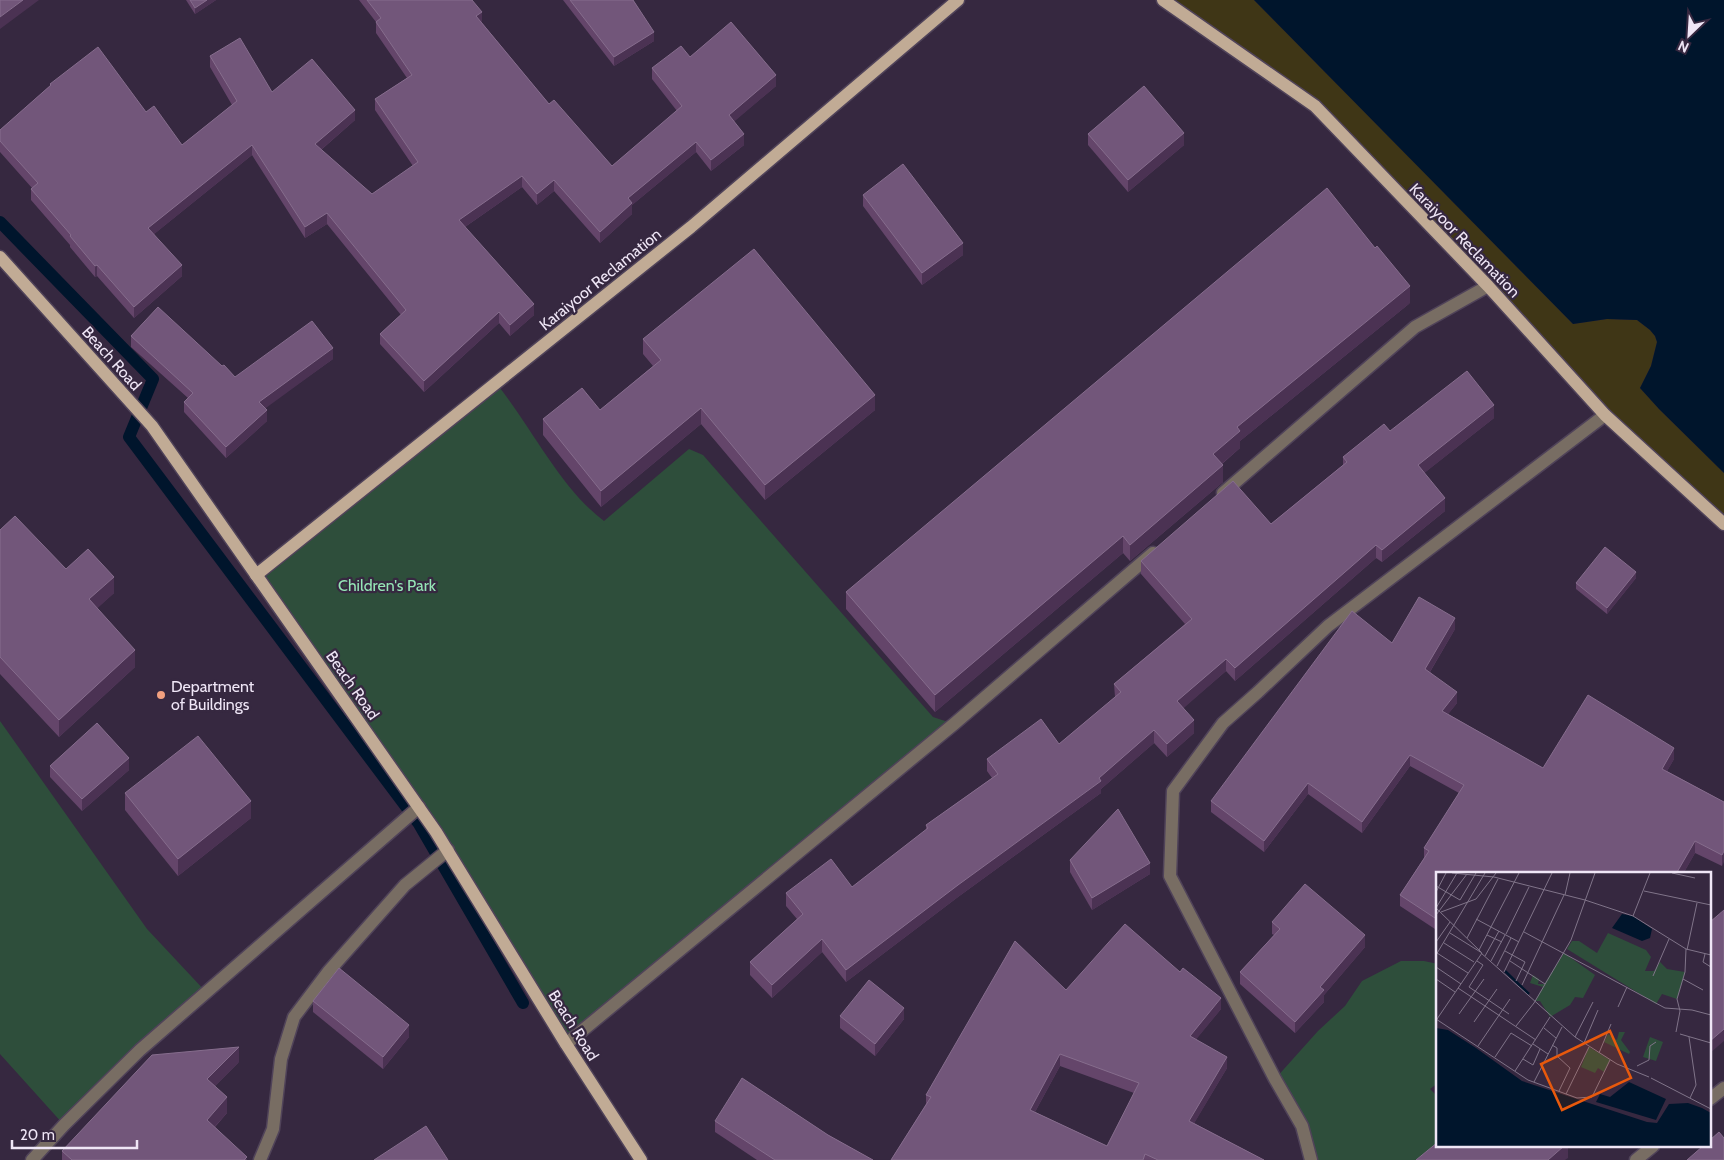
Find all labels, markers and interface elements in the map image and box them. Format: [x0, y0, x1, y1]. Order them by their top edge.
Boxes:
north arrow [1664, 10, 1714, 60]
text: N [1675, 37, 1692, 57]
street label: Karaiyoor Reclamation [1405, 179, 1524, 301]
street label: Karaiyoor Reclamation [536, 224, 665, 334]
street label: Beach Road [78, 322, 145, 394]
park label: Children's Park [338, 576, 437, 595]
street label: Beach Road [322, 647, 383, 723]
place label: Department of Buildings [171, 677, 255, 714]
marker: Department of Buildings [155, 689, 167, 701]
inset map [1436, 872, 1712, 1148]
street label: Beach Road [544, 986, 603, 1064]
scale bar [12, 1118, 138, 1150]
text: 20 m [20, 1126, 55, 1144]

